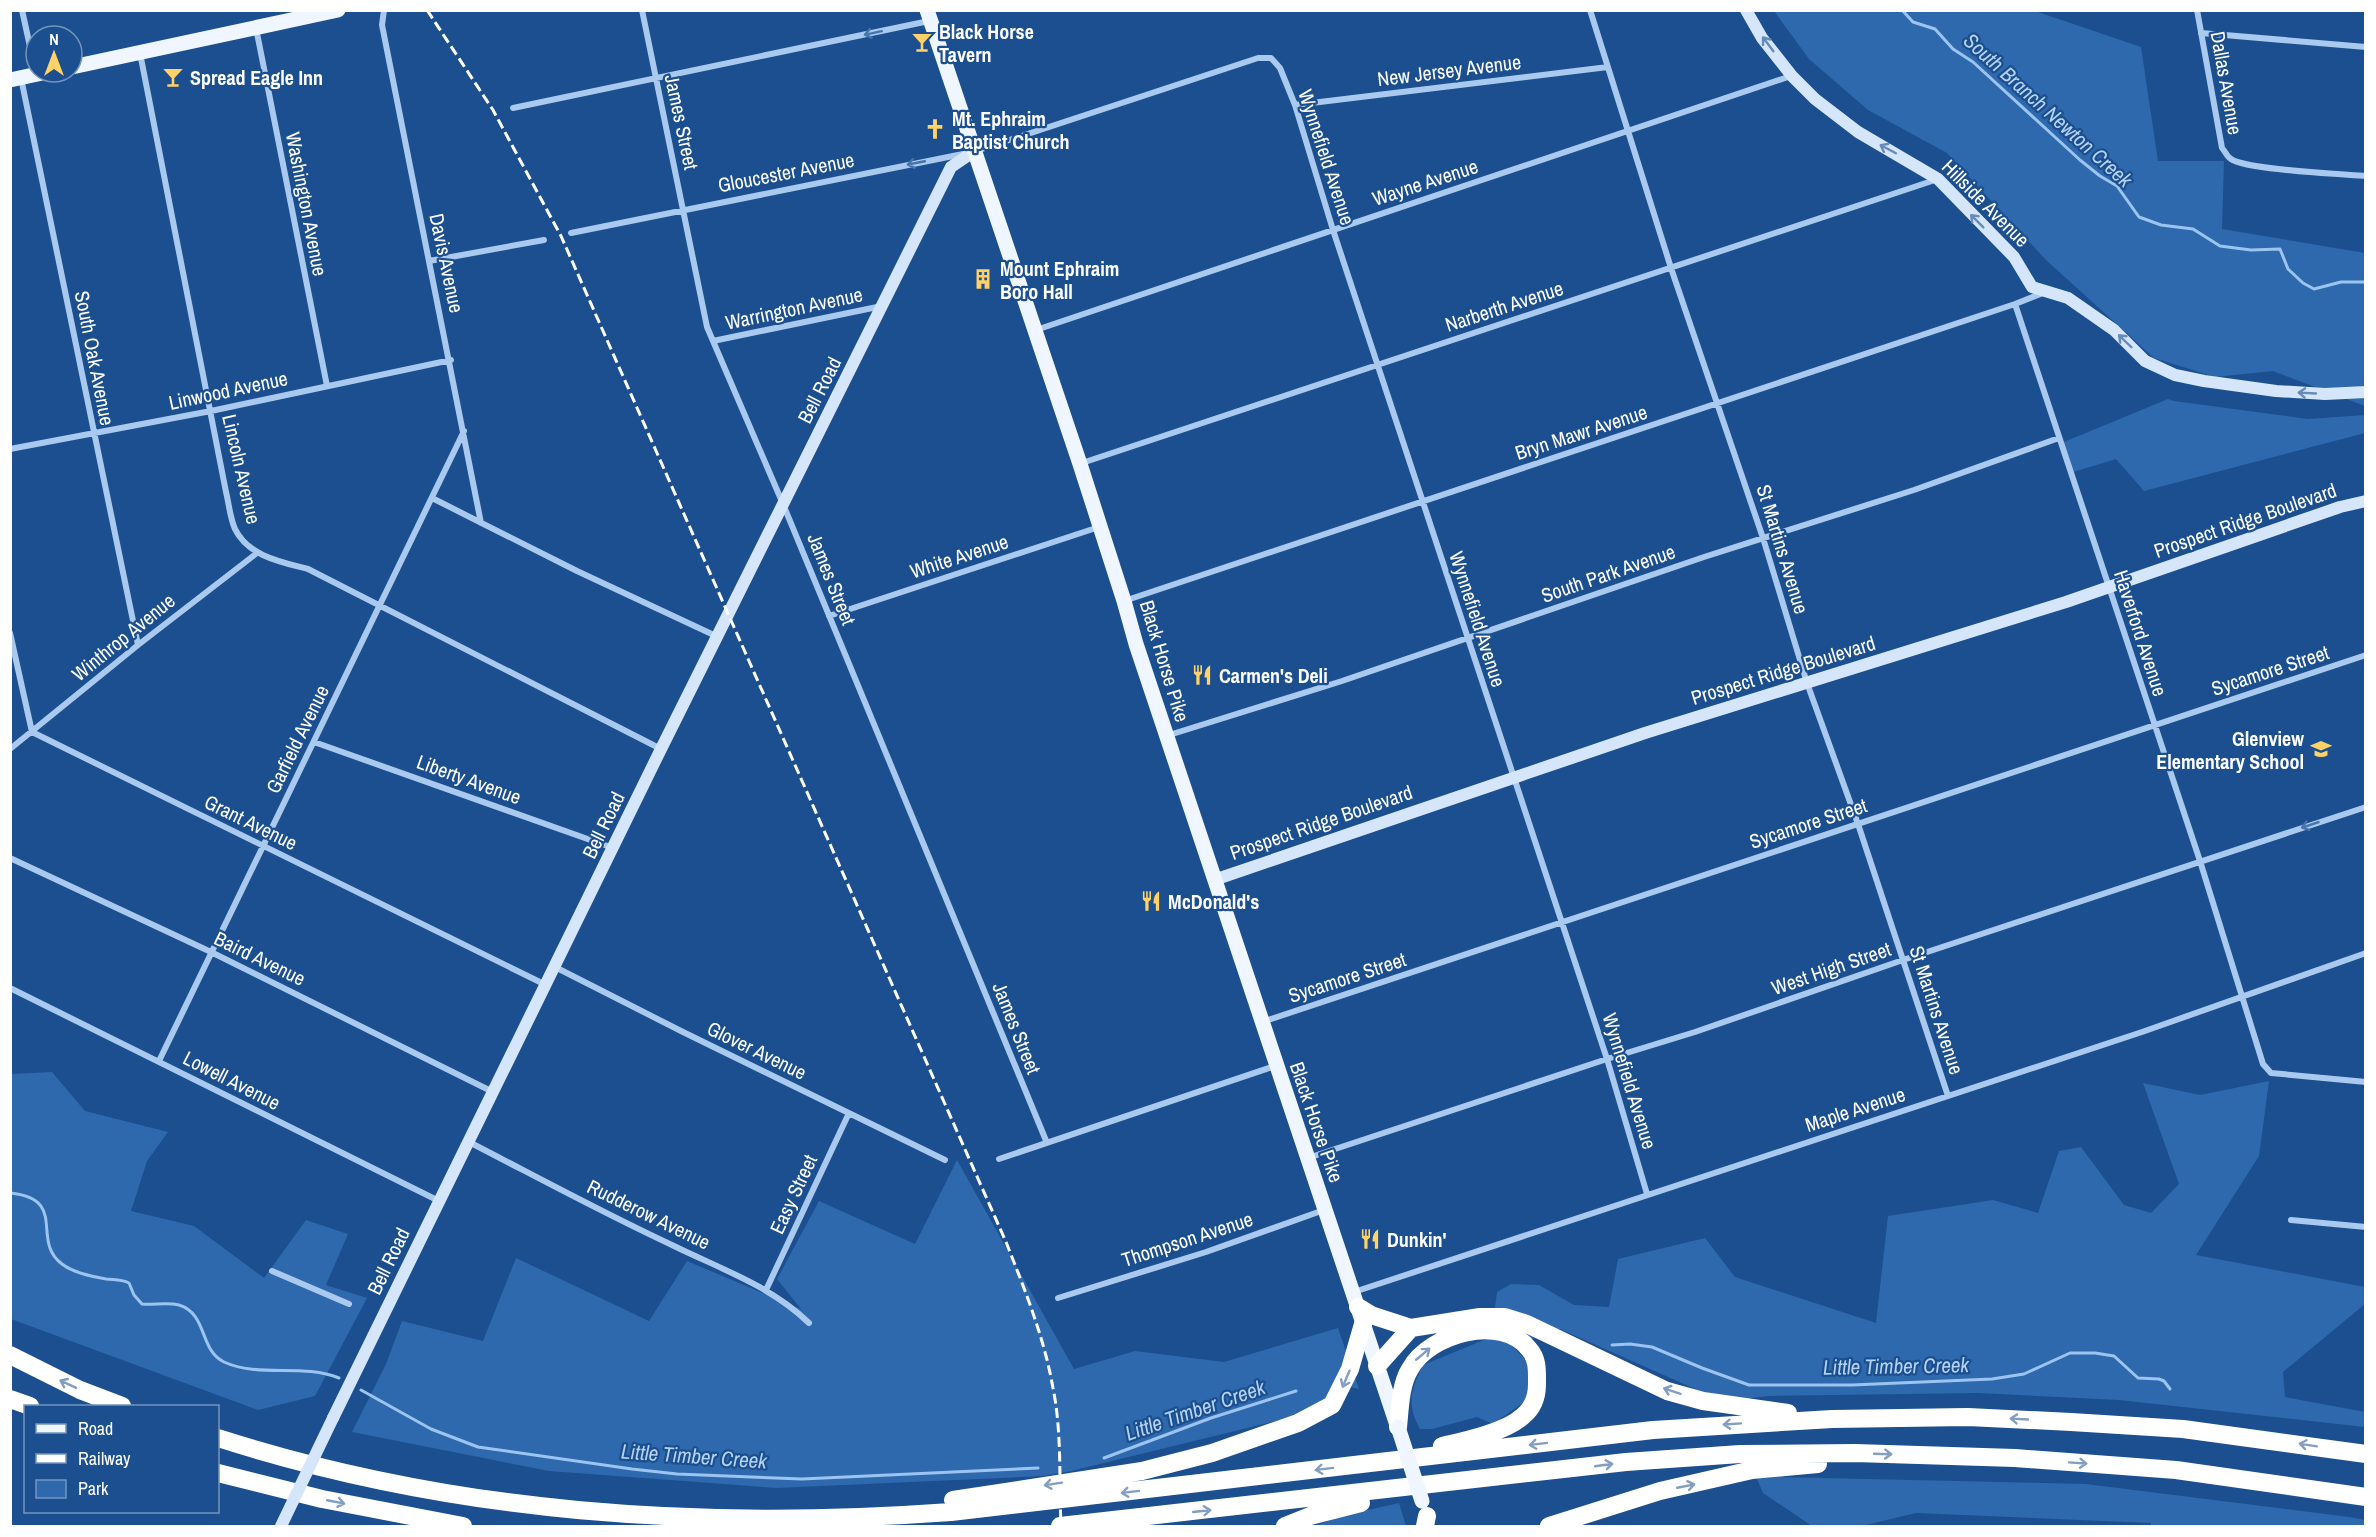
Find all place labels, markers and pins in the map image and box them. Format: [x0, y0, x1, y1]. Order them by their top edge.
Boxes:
place label: Black Horse Tavern [939, 18, 1034, 68]
bar icon: Black Horse Tavern [910, 30, 934, 54]
place label: Spread Eagle Inn [190, 64, 323, 91]
bar icon: Spread Eagle Inn [161, 65, 185, 89]
place label: Mt. Ephraim Baptist Church [952, 105, 1070, 155]
church icon: Mt. Ephraim Baptist Church [923, 117, 947, 141]
place label: Mount Ephraim Boro Hall [1000, 255, 1119, 305]
building icon: Mount Ephraim Boro Hall [971, 267, 995, 291]
place label: Carmen's Deli [1219, 662, 1328, 689]
restaurant icon: Carmen's Deli [1190, 663, 1214, 687]
place label: Glenview Elementary School [2156, 725, 2304, 775]
school or university icon: Glenview Elementary School [2309, 737, 2333, 761]
place label: McDonald's [1168, 888, 1259, 915]
restaurant icon: McDonald's [1139, 889, 1163, 913]
place label: Dunkin' [1387, 1226, 1447, 1253]
restaurant icon: Dunkin' [1358, 1227, 1382, 1251]

